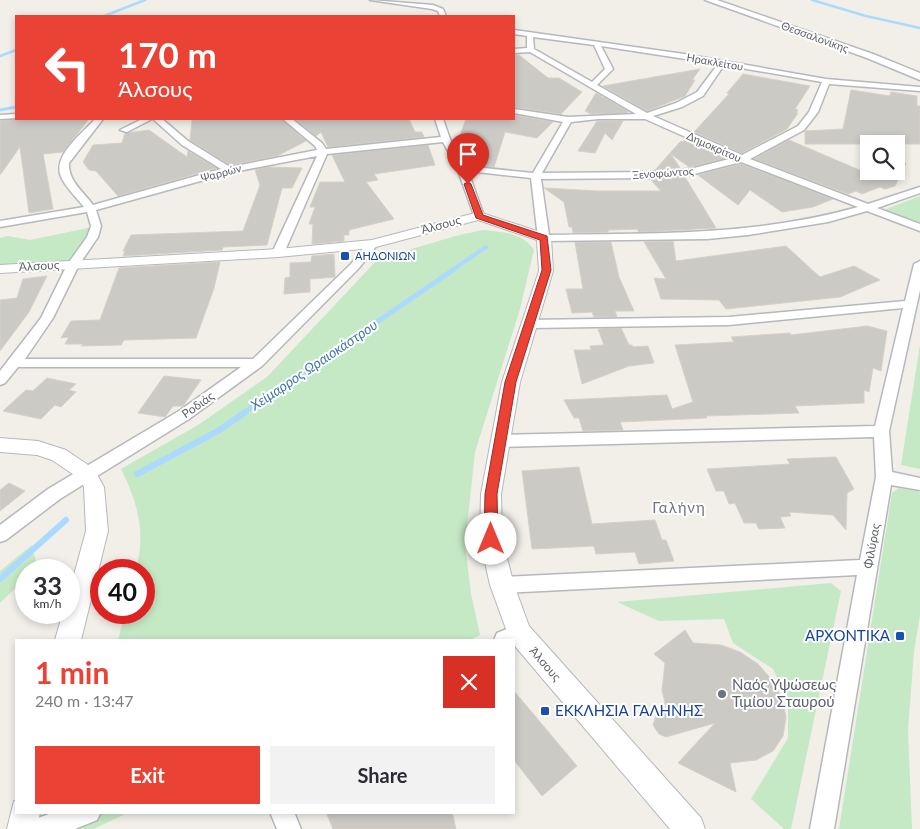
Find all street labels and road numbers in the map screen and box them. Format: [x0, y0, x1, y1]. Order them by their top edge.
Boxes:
street label: Θεσσαλονίκης [780, 18, 851, 55]
street label: Ηρακλείτου [686, 50, 744, 73]
street label: Δημοκρίτου [685, 129, 743, 164]
street label: Ψαρρών [199, 161, 243, 184]
street label: Ξενοφώντος [632, 164, 694, 181]
street label: Άλσους [419, 212, 463, 237]
street label: Άλσους [18, 257, 60, 274]
street label: Ροδιάς [179, 388, 217, 421]
street label: Φιλύρας [860, 522, 883, 570]
street label: Άλσους [526, 643, 565, 684]

